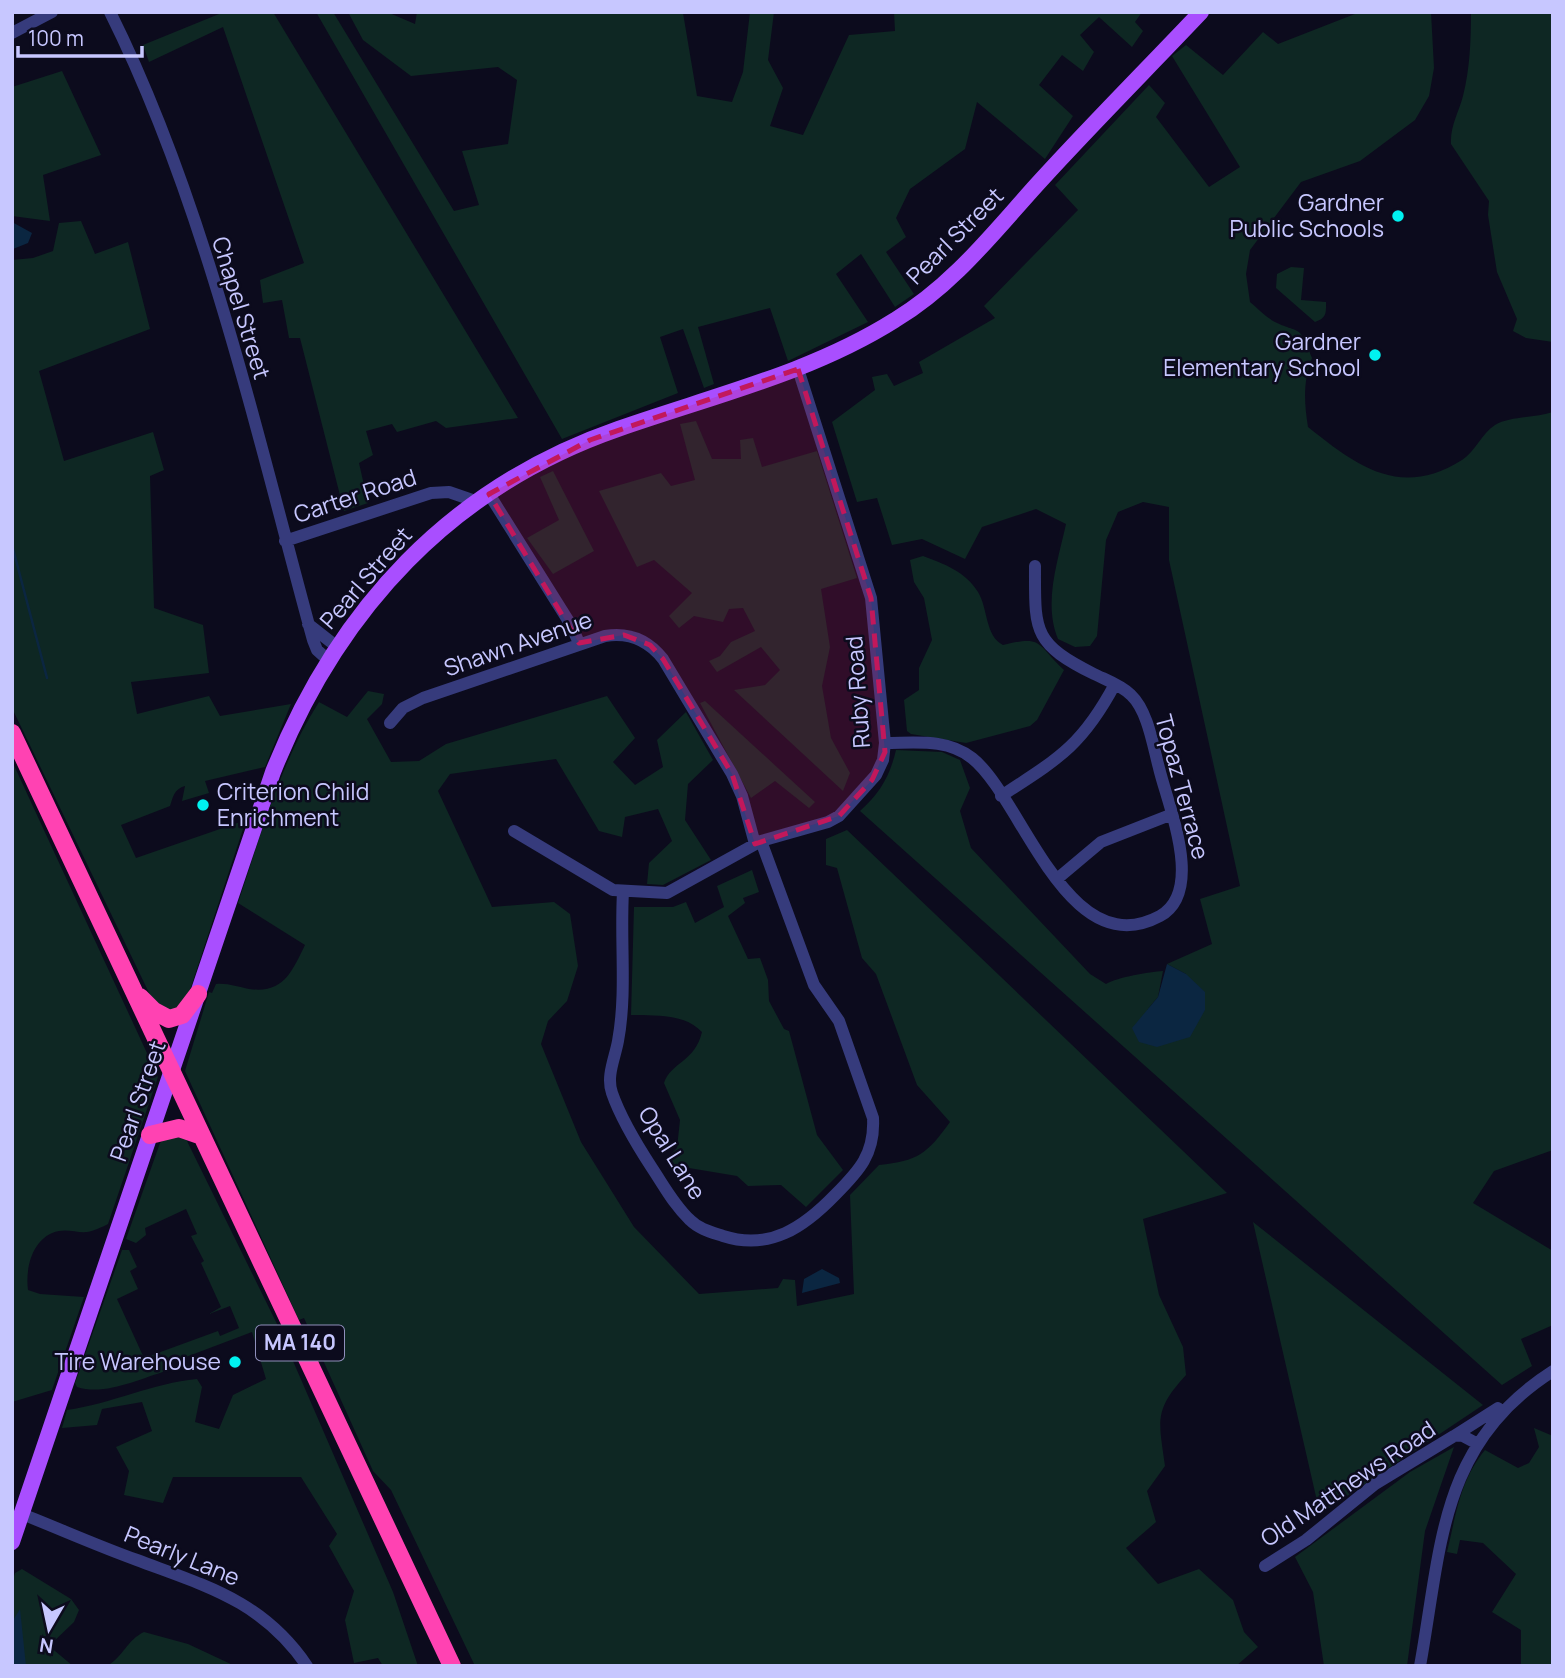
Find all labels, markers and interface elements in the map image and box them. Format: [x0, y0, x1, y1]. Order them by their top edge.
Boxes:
scale bar [18, 14, 142, 58]
text: 100 m [28, 24, 84, 52]
street label: Pearl Street [899, 180, 1010, 291]
place label: Gardner Public Schools [1230, 186, 1384, 244]
marker: Gardner Public Schools [1390, 208, 1406, 224]
street label: Chapel Street [205, 233, 279, 383]
place label: Gardner Elementary School [1163, 325, 1361, 383]
marker: Gardner Elementary School [1367, 347, 1383, 363]
street label: Carter Road [289, 460, 420, 530]
street label: Pearl Street [312, 519, 419, 635]
street label: Shawn Avenue [439, 603, 596, 683]
street label: Ruby Road [837, 635, 877, 749]
street label: Topaz Terrace [1148, 711, 1218, 863]
place label: Criterion Child Enrichment [217, 775, 369, 833]
marker: Criterion Child Enrichment [195, 797, 211, 813]
street label: Pearl Street [101, 1036, 173, 1165]
street label: Opal Lane [632, 1100, 714, 1205]
road number: MA 140 [256, 1326, 344, 1360]
place label: Tire Warehouse [55, 1345, 221, 1377]
marker: Tire Warehouse [227, 1354, 243, 1370]
street label: Old Matthews Road [1254, 1413, 1441, 1554]
street label: Pearly Lane [120, 1517, 245, 1593]
north arrow [14, 1594, 84, 1664]
text: N [38, 1632, 55, 1660]

